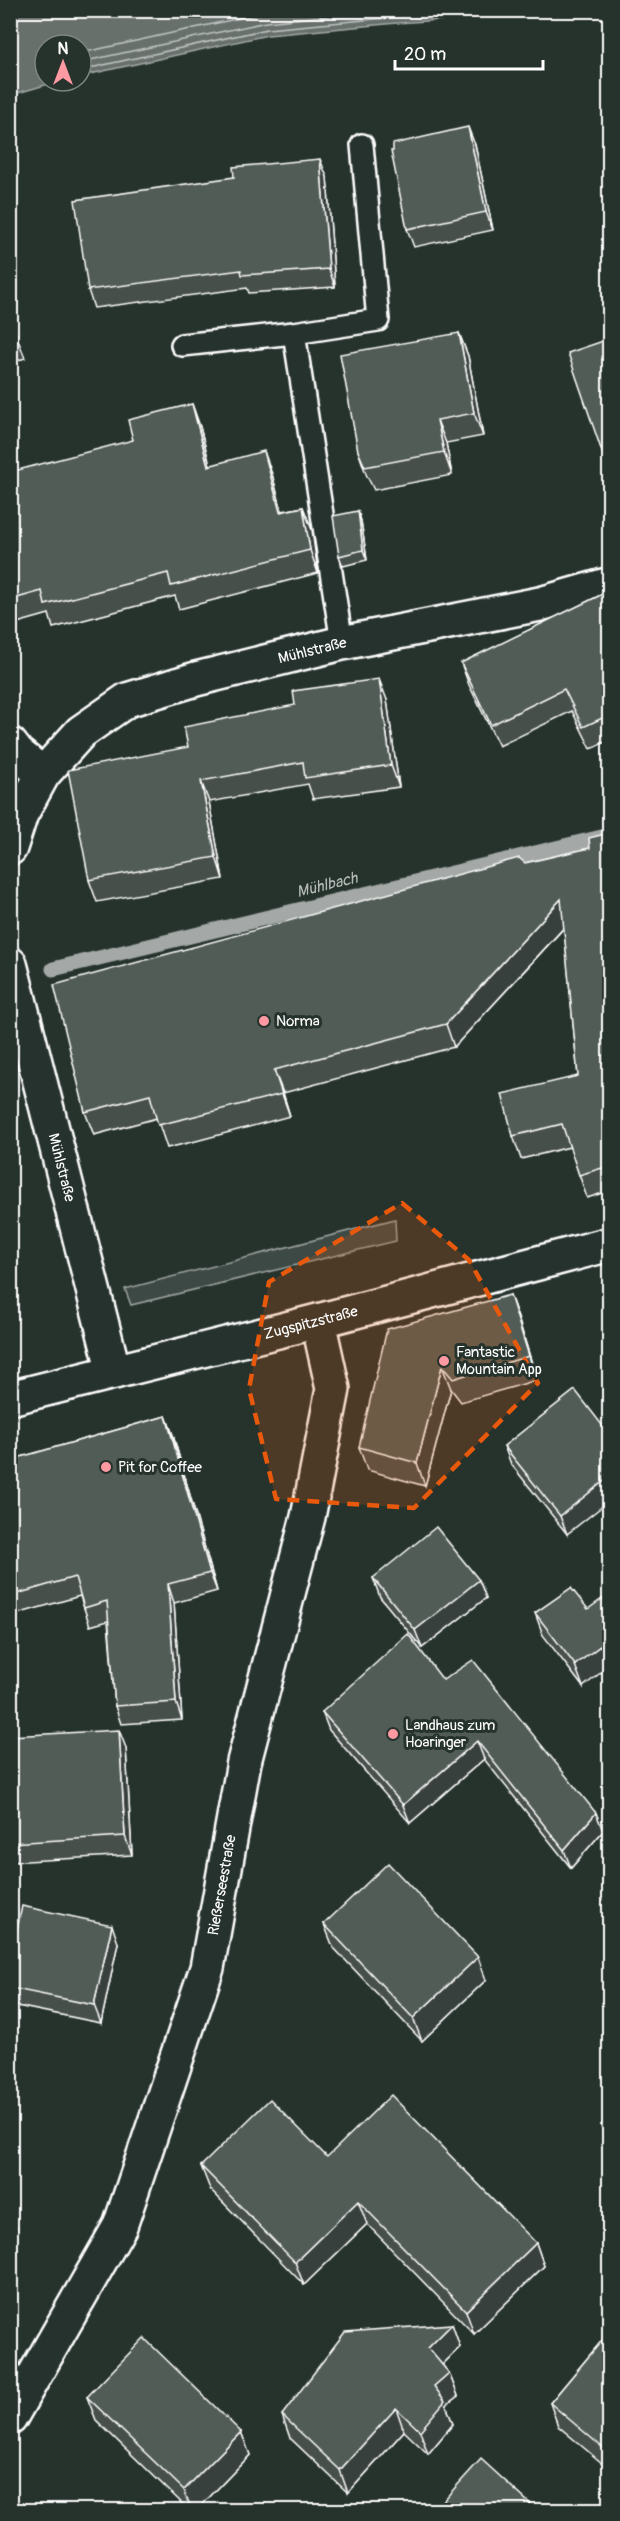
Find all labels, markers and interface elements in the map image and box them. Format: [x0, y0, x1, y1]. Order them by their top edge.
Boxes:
north arrow [33, 33, 93, 93]
scale bar [395, 33, 544, 71]
text: N [58, 39, 69, 59]
text: 20 m [404, 43, 446, 66]
street label: Mühlstraße [276, 633, 349, 668]
water label: Mühlbach [294, 867, 361, 902]
place label: Norma [276, 1012, 320, 1031]
marker: Norma [257, 1014, 271, 1028]
street label: Mühlstraße [44, 1131, 80, 1204]
street label: Zugspitzstraße [262, 1301, 360, 1344]
place label: Fantastic Mountain App [456, 1343, 542, 1379]
marker: Fantastic Mountain App [437, 1354, 451, 1368]
place label: Pit for Coffee [118, 1458, 203, 1477]
marker: Pit for Coffee [99, 1460, 113, 1474]
place label: Landhaus zum Hoaringer [405, 1716, 495, 1752]
marker: Landhaus zum Hoaringer [386, 1727, 400, 1741]
street label: Rießerseestraße [204, 1832, 240, 1937]

